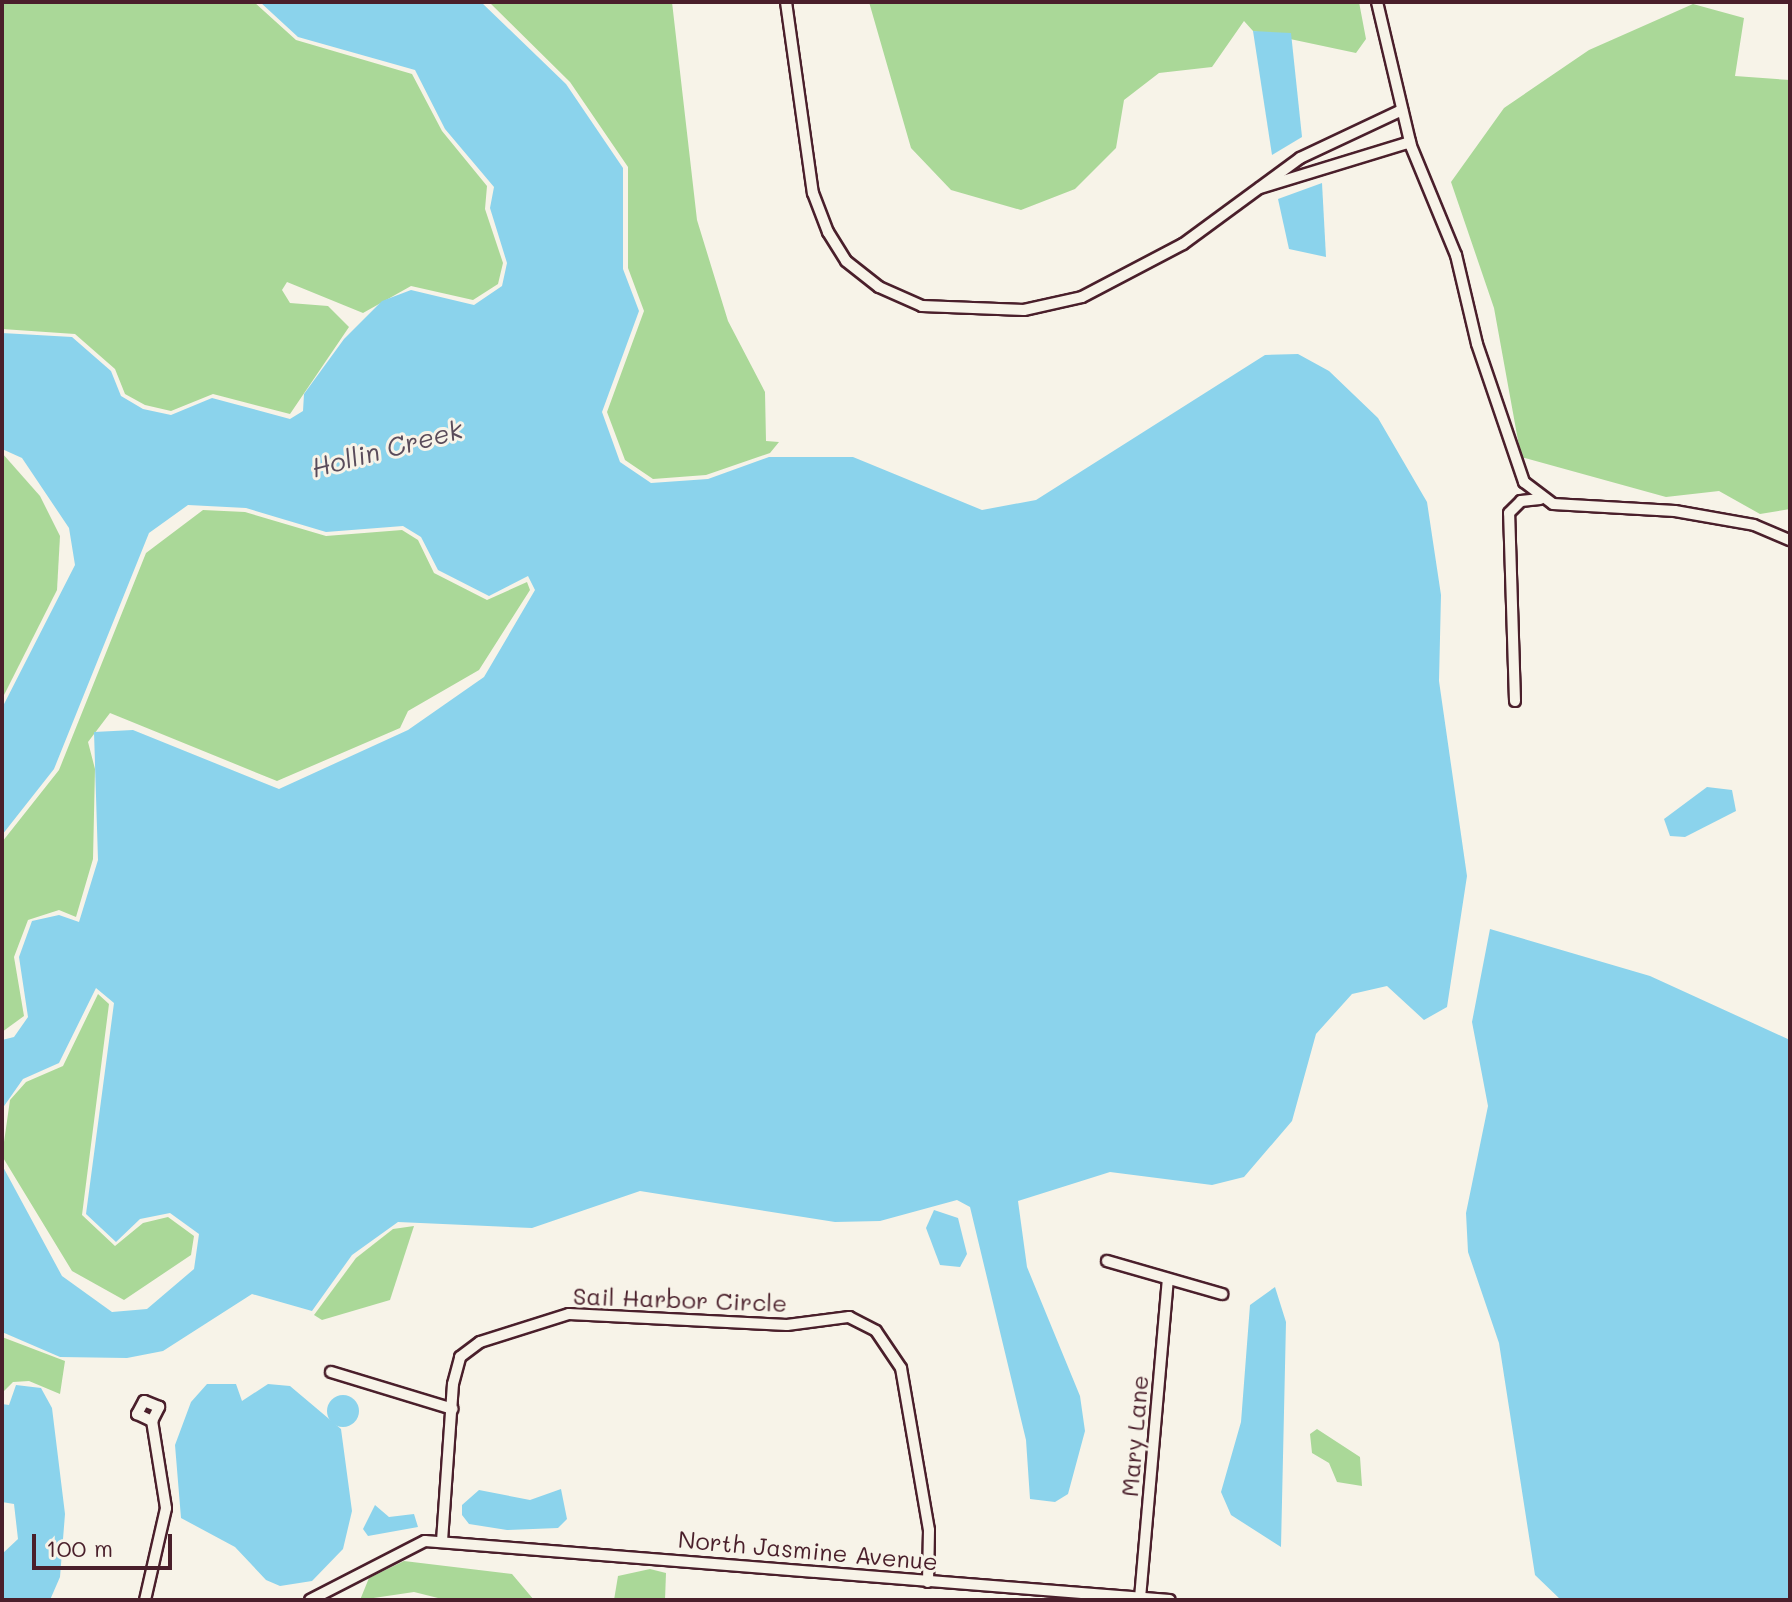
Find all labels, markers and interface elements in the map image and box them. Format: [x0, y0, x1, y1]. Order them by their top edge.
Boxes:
water label: Hollin Creek [308, 414, 466, 484]
street label: Sail Harbor Circle [572, 1281, 788, 1317]
street label: Mary Lane [1114, 1374, 1154, 1498]
scale bar [36, 1518, 176, 1568]
street label: North Jasmine Avenue [677, 1524, 939, 1576]
text: 100 m [46, 1532, 113, 1563]

